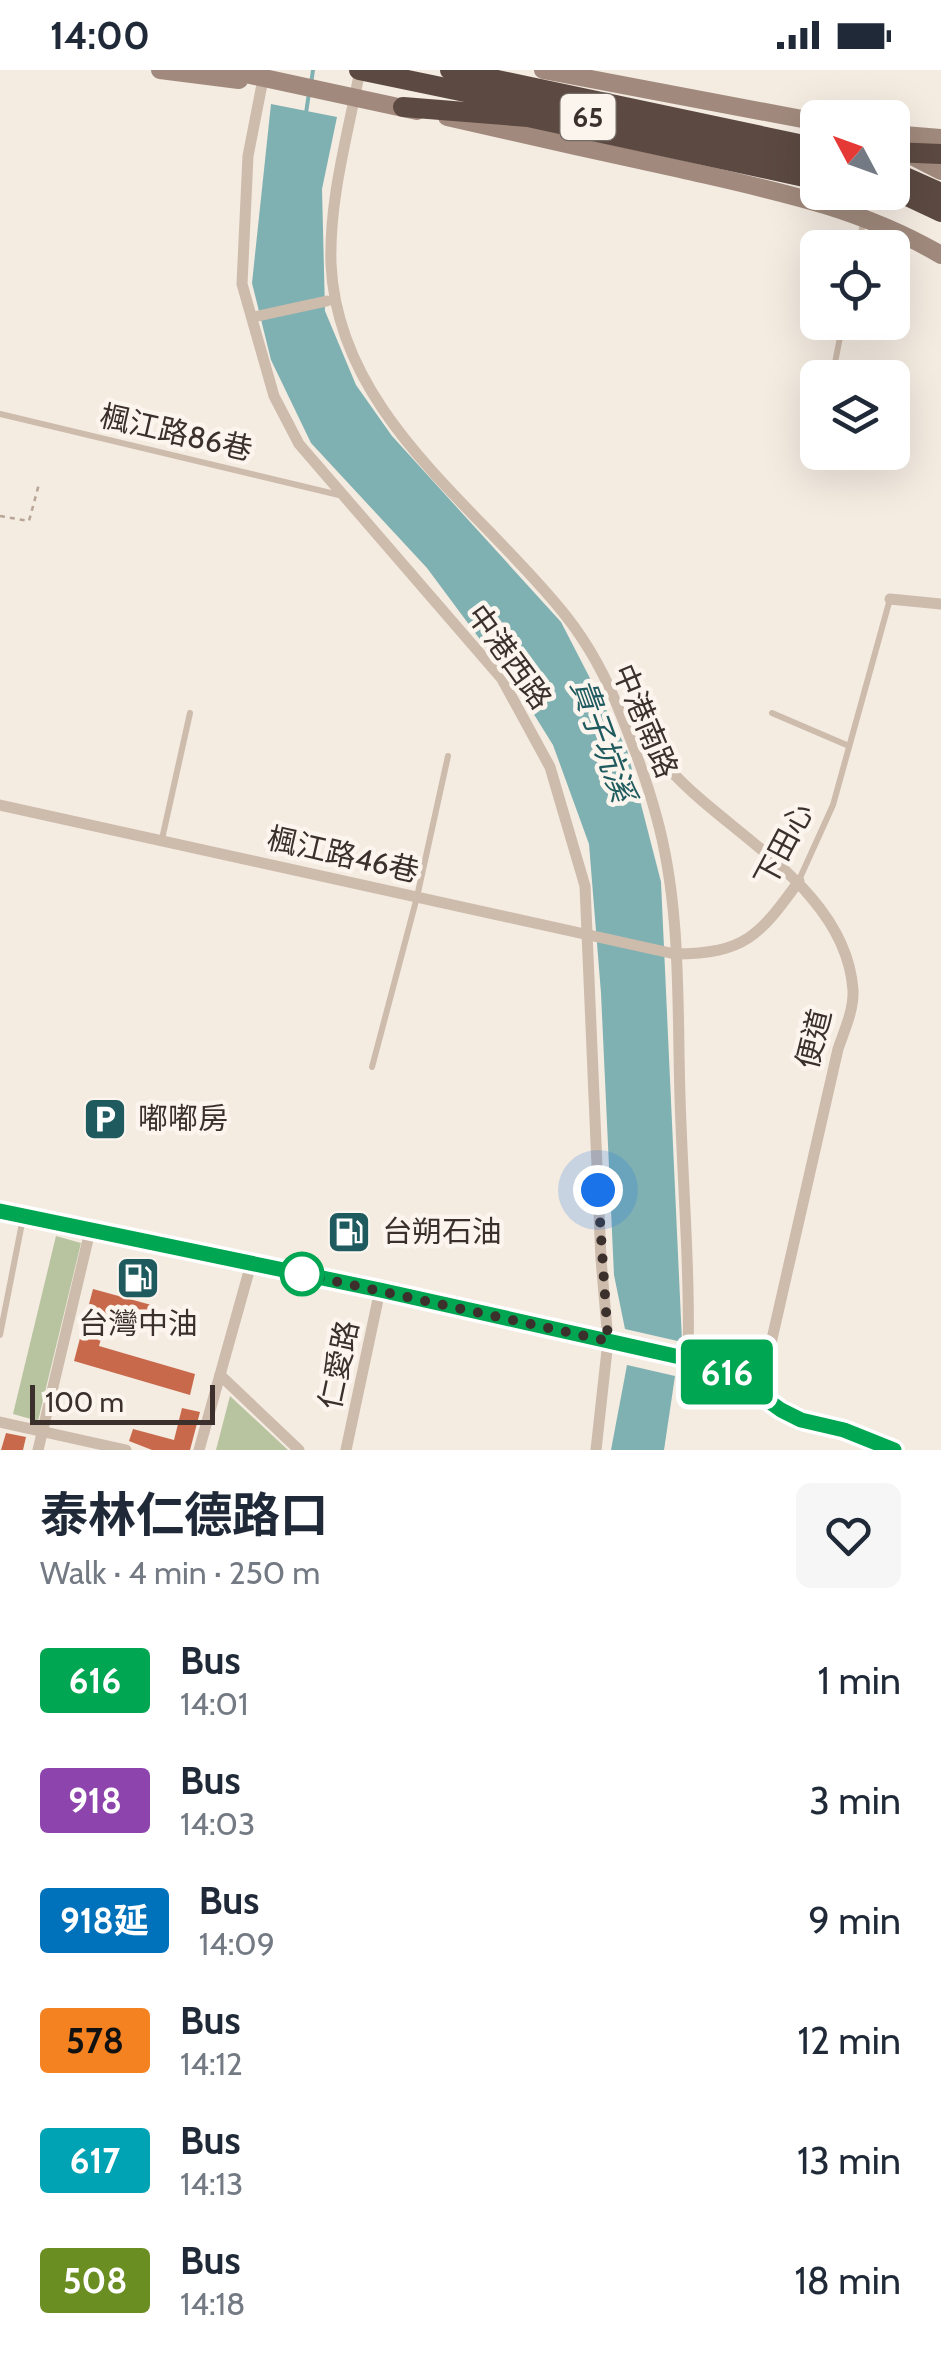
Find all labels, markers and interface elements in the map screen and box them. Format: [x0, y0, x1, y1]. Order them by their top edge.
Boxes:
text: 14:00 [50, 12, 150, 59]
road number: 65 [560, 94, 616, 140]
north arrow [800, 100, 910, 210]
map controls [800, 100, 910, 470]
button: locate [800, 230, 910, 340]
button: layers [800, 360, 910, 470]
street label: 楓江路86巷 [96, 397, 256, 468]
street label: 中港西路 [459, 597, 560, 716]
street label: 中港南路 [605, 658, 686, 783]
water label: 貴子坑溪 [563, 673, 645, 810]
street label: 下田心 [746, 796, 821, 893]
street label: 楓江路46巷 [264, 819, 422, 890]
street label: 便道 [788, 1005, 839, 1072]
parking icon: 嘟嘟房 [82, 1096, 128, 1142]
place label: 嘟嘟房 [138, 1100, 228, 1137]
your location [573, 1165, 623, 1215]
fuel station icon: 台朔石油 [326, 1209, 372, 1255]
place label: 台朔石油 [382, 1213, 502, 1250]
unlabelled marker [281, 1253, 323, 1295]
fuel station icon: 台灣中油 [115, 1255, 161, 1301]
place label: 台灣中油 [78, 1305, 198, 1342]
street label: 仁愛路 [311, 1317, 366, 1413]
line badge: 616 [670, 1340, 784, 1404]
text: 616 [701, 1351, 753, 1394]
scale bar [30, 1380, 215, 1424]
text: 100 m [45, 1385, 124, 1419]
button: heart [796, 1483, 901, 1588]
text: 泰林仁德路口 [40, 1486, 328, 1544]
text: Walk · 4 min · 250 m [40, 1553, 320, 1592]
text: Bus [180, 1637, 241, 1684]
text: 1 min [817, 1657, 901, 1704]
text: 616 [69, 1659, 121, 1702]
text: 14:01 [180, 1684, 248, 1723]
text: Bus [180, 1757, 241, 1804]
text: 3 min [809, 1777, 901, 1824]
text: 918 [68, 1779, 122, 1822]
text: 14:03 [180, 1804, 255, 1843]
text: Bus [199, 1877, 259, 1924]
text: 9 min [808, 1897, 901, 1944]
text: 918延 [60, 1899, 149, 1942]
text: 14:09 [199, 1924, 275, 1963]
text: Bus [180, 1997, 241, 2044]
text: 12 min [798, 2017, 901, 2064]
text: 578 [66, 2019, 124, 2062]
text: 14:12 [180, 2044, 243, 2083]
text: Bus [180, 2117, 241, 2164]
text: 13 min [797, 2137, 901, 2184]
text: 617 [70, 2139, 120, 2182]
text: 14:13 [180, 2164, 243, 2203]
text: Bus [180, 2237, 241, 2284]
text: 18 min [794, 2257, 901, 2304]
text: 508 [63, 2259, 127, 2302]
text: 14:18 [180, 2284, 245, 2323]

